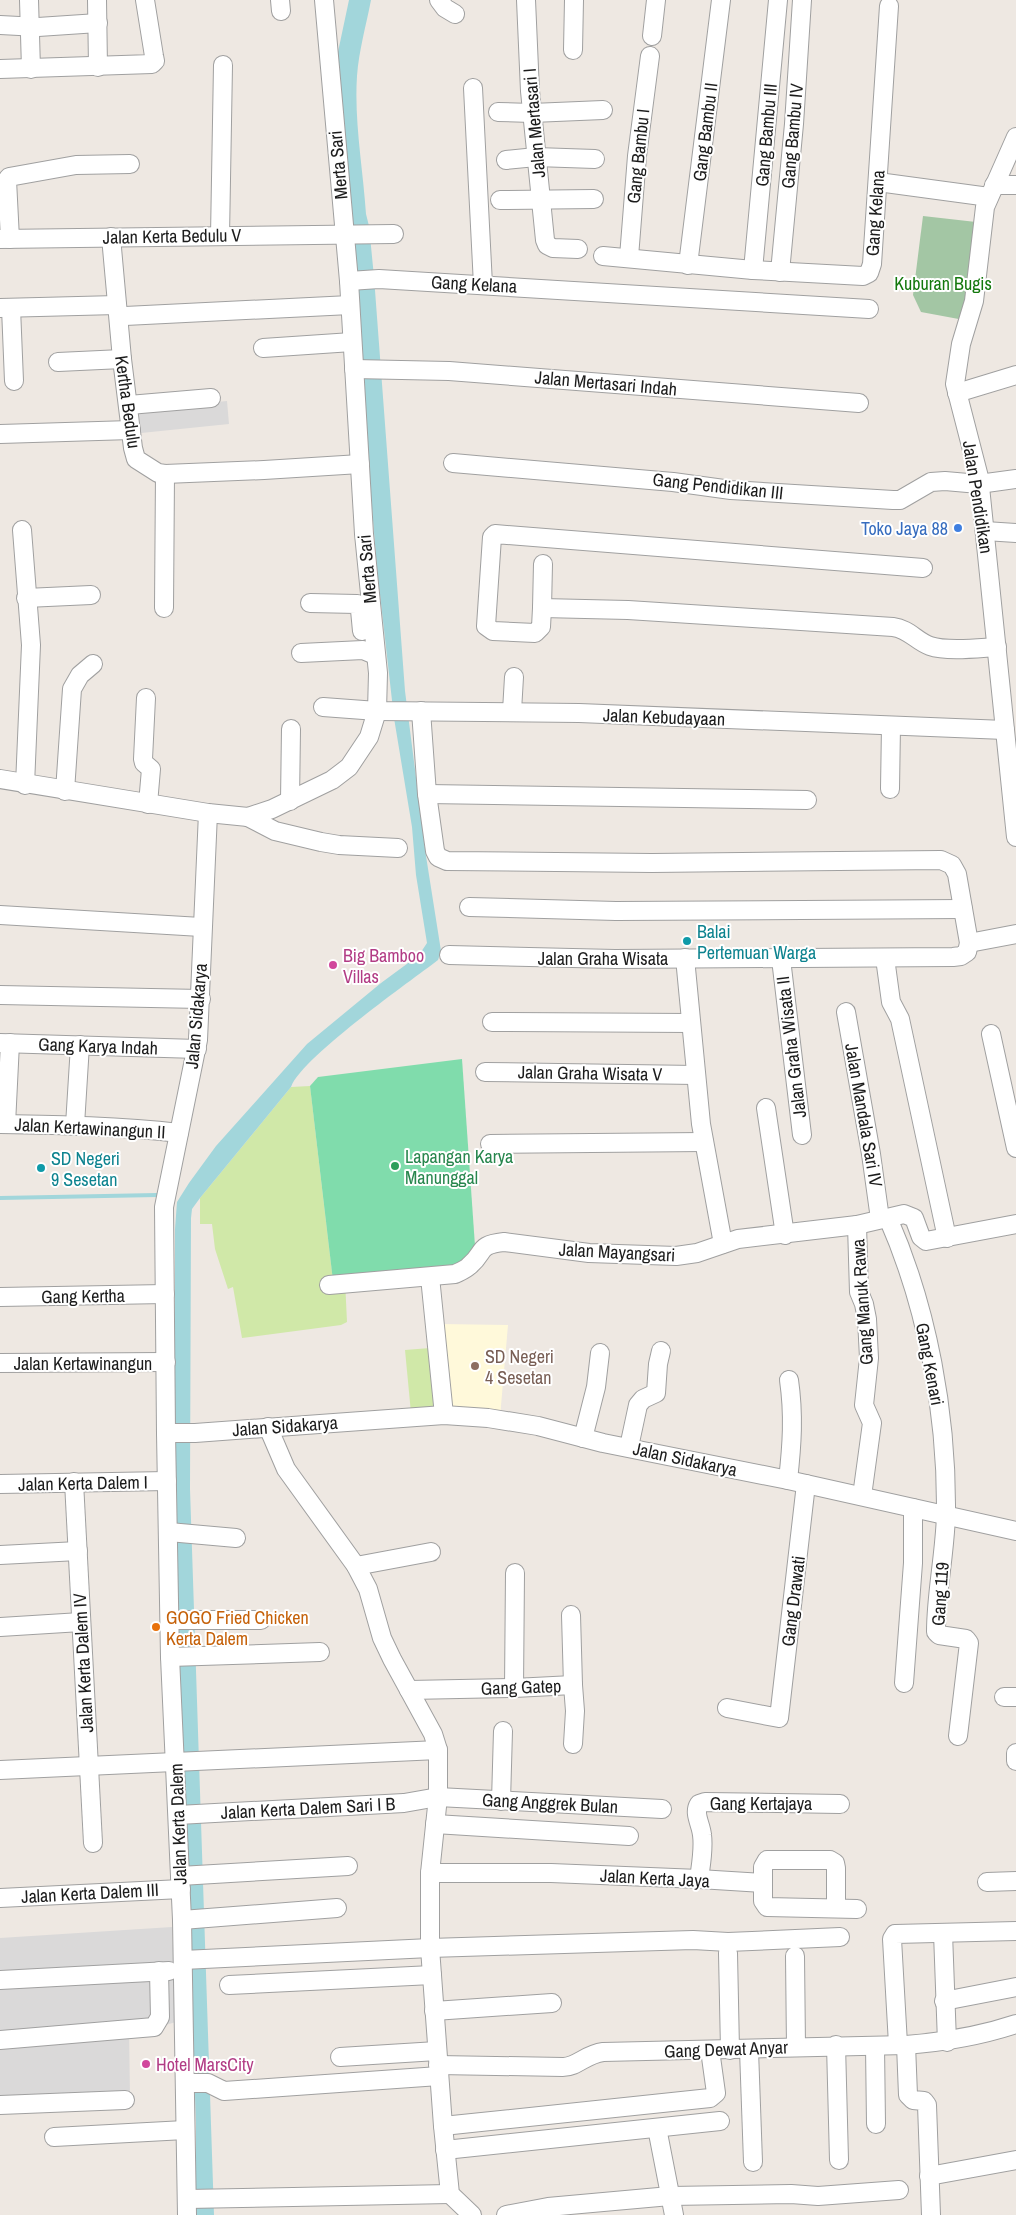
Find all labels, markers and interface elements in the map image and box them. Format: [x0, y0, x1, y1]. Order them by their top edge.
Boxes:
street label: Jalan Mertasari I [517, 67, 551, 179]
street label: Gang Bambu II [687, 81, 723, 183]
street label: Gang Bambu III [749, 82, 783, 188]
street label: Gang Bambu IV [775, 82, 809, 189]
street label: Gang Bambu I [621, 107, 655, 205]
street label: Merta Sari [323, 130, 353, 200]
street label: Gang Kelana [860, 169, 890, 257]
street label: Jalan Kerta Bedulu V [102, 222, 242, 250]
street label: Gang Kelana [430, 269, 518, 299]
park label: Kuburan Bugis [894, 271, 992, 296]
street label: Kertha Bedulu [109, 354, 147, 450]
street label: Jalan Mertasari Indah [534, 364, 678, 402]
street label: Jalan Pendidikan [957, 439, 999, 555]
street label: Gang Pendidikan III [651, 467, 785, 505]
place label: Toko Jaya 88 [861, 516, 948, 541]
marker: Toko Jaya 88 [952, 522, 964, 534]
street label: Merta Sari [352, 534, 382, 604]
street label: Jalan Kebudayaan [602, 702, 726, 732]
place label: Balai Pertemuan Warga [697, 919, 816, 965]
marker: Balai Pertemuan Warga [681, 935, 693, 947]
place label: Big Bamboo Villas [343, 943, 424, 989]
street label: Jalan Graha Wisata [538, 946, 668, 971]
marker: Big Bamboo Villas [327, 959, 339, 971]
street label: Jalan Sidakarya [179, 962, 213, 1070]
street label: Jalan Graha Wisata II [770, 975, 812, 1119]
street label: Gang Karya Indah [38, 1031, 158, 1061]
street label: Jalan Mandala Sari IV [839, 1041, 889, 1189]
street label: Jalan Graha Wisata V [518, 1059, 663, 1087]
street label: Jalan Kertawinangun II [14, 1112, 166, 1144]
place label: Lapangan Karya Manunggal [405, 1144, 513, 1190]
place label: SD Negeri 9 Sesetan [51, 1146, 120, 1192]
marker: Lapangan Karya Manunggal [389, 1160, 401, 1172]
marker: SD Negeri 9 Sesetan [35, 1162, 47, 1174]
street label: Jalan Mayangsari [558, 1236, 676, 1268]
street label: Gang Manuk Rawa [845, 1238, 879, 1366]
street label: Gang Kertha [41, 1283, 125, 1309]
street label: Gang Kenari [910, 1321, 950, 1407]
place label: SD Negeri 4 Sesetan [485, 1344, 554, 1390]
street label: Jalan Kertawinangun [14, 1351, 152, 1376]
marker: SD Negeri 4 Sesetan [469, 1360, 481, 1372]
street label: Jalan Sidakarya [231, 1410, 339, 1442]
street label: Jalan Sidakarya [631, 1436, 739, 1482]
street label: Jalan Kerta Dalem I [18, 1469, 148, 1497]
street label: Gang Drawati [775, 1554, 811, 1648]
street label: Gang 119 [925, 1561, 955, 1627]
street label: Jalan Kerta Dalem IV [67, 1593, 99, 1733]
place label: GOGO Fried Chicken Kerta Dalem [166, 1605, 309, 1651]
marker: GOGO Fried Chicken Kerta Dalem [150, 1621, 162, 1633]
street label: Gang Gatep [480, 1673, 562, 1701]
street label: Jalan Kerta Dalem [163, 1763, 193, 1885]
street label: Gang Anggrek Bulan [481, 1787, 619, 1819]
street label: Jalan Kerta Dalem Sari I B [220, 1791, 396, 1825]
street label: Gang Kertajaya [710, 1791, 812, 1816]
street label: Jalan Kerta Jaya [599, 1863, 711, 1893]
street label: Jalan Kerta Dalem III [21, 1877, 159, 1909]
street label: Gang Dewat Anyar [664, 2034, 788, 2064]
place label: Hotel MarsCity [156, 2052, 254, 2077]
marker: Hotel MarsCity [140, 2058, 152, 2070]

